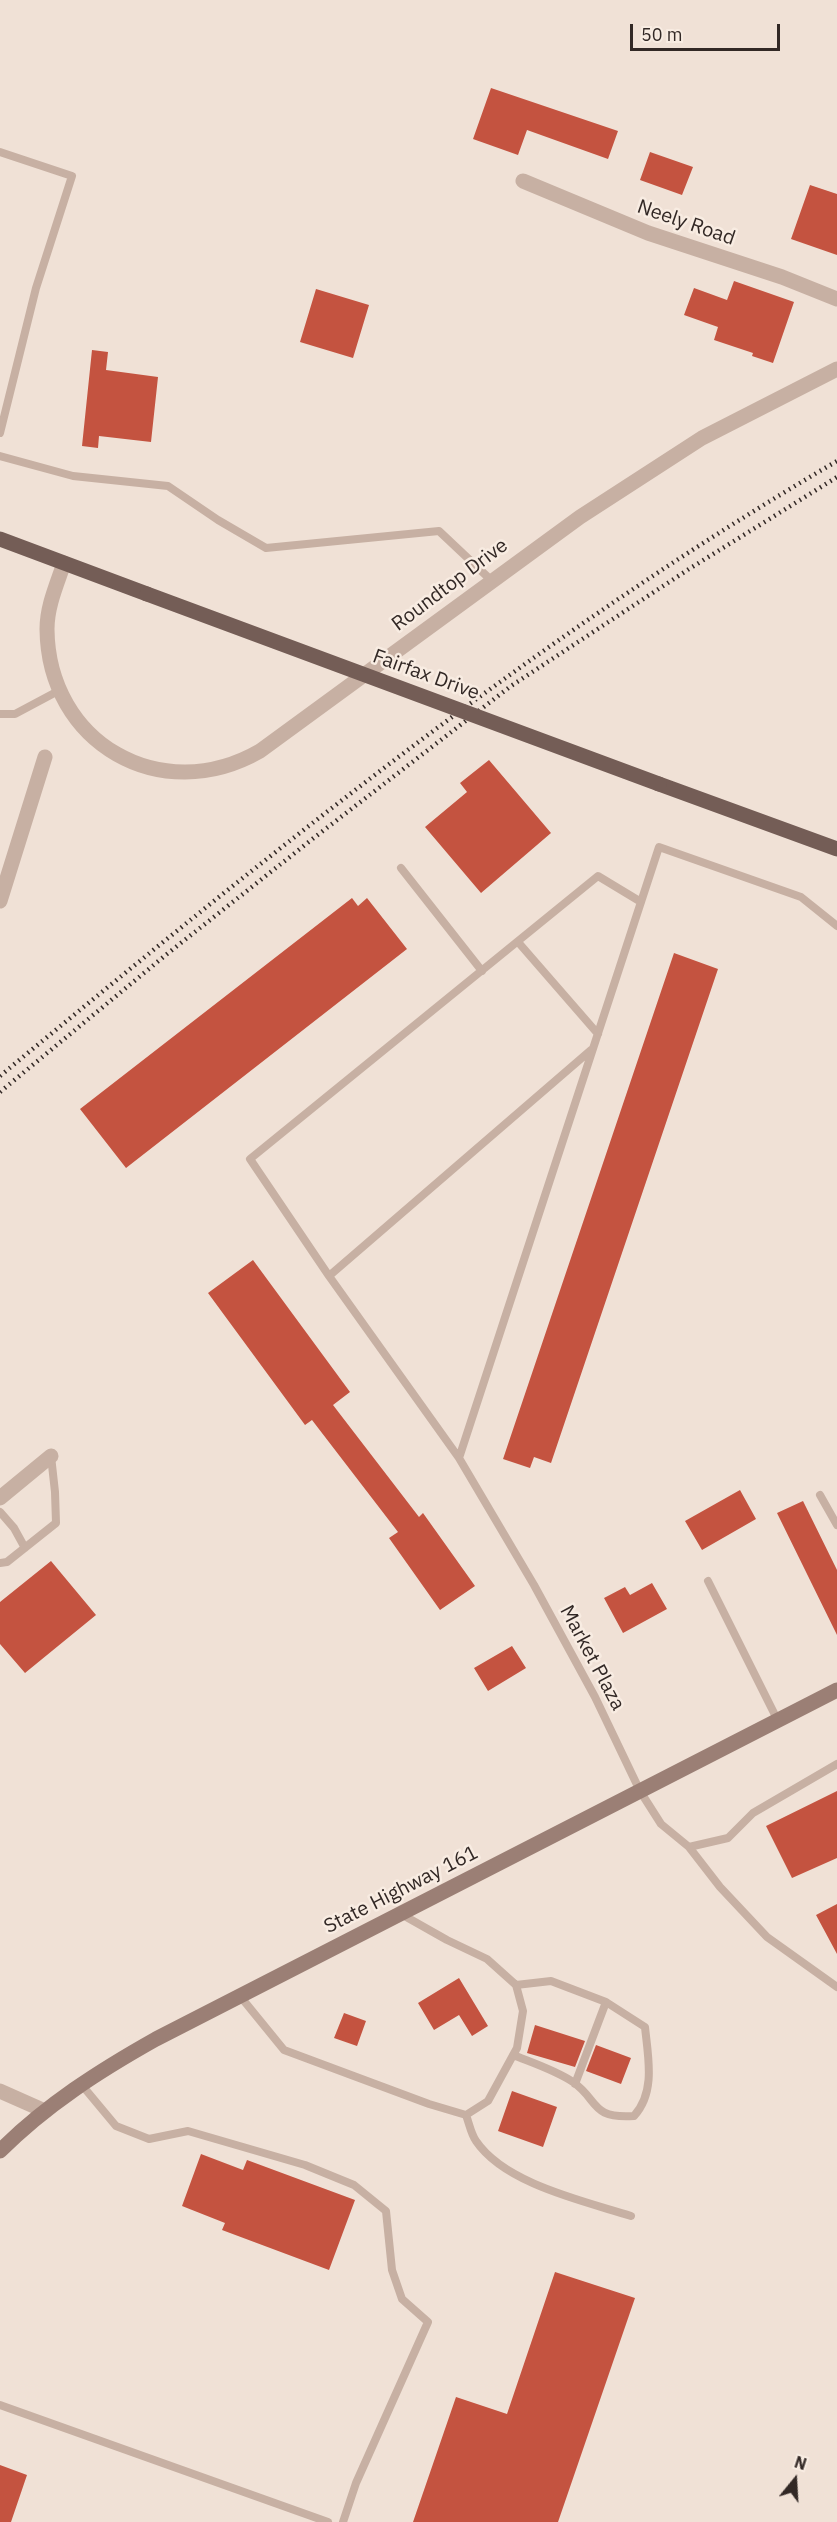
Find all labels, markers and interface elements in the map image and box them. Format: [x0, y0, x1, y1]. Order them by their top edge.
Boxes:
scale bar [633, 12, 783, 50]
text: 50 m [641, 23, 683, 46]
street label: Neely Road [634, 195, 738, 251]
street label: Roundtop Drive [387, 534, 513, 636]
street label: Fairfax Drive [369, 645, 483, 705]
street label: Market Plaza [554, 1601, 630, 1715]
street label: State Highway 161 [320, 1841, 482, 1939]
north arrow [765, 2450, 825, 2510]
text: N [792, 2452, 809, 2474]

